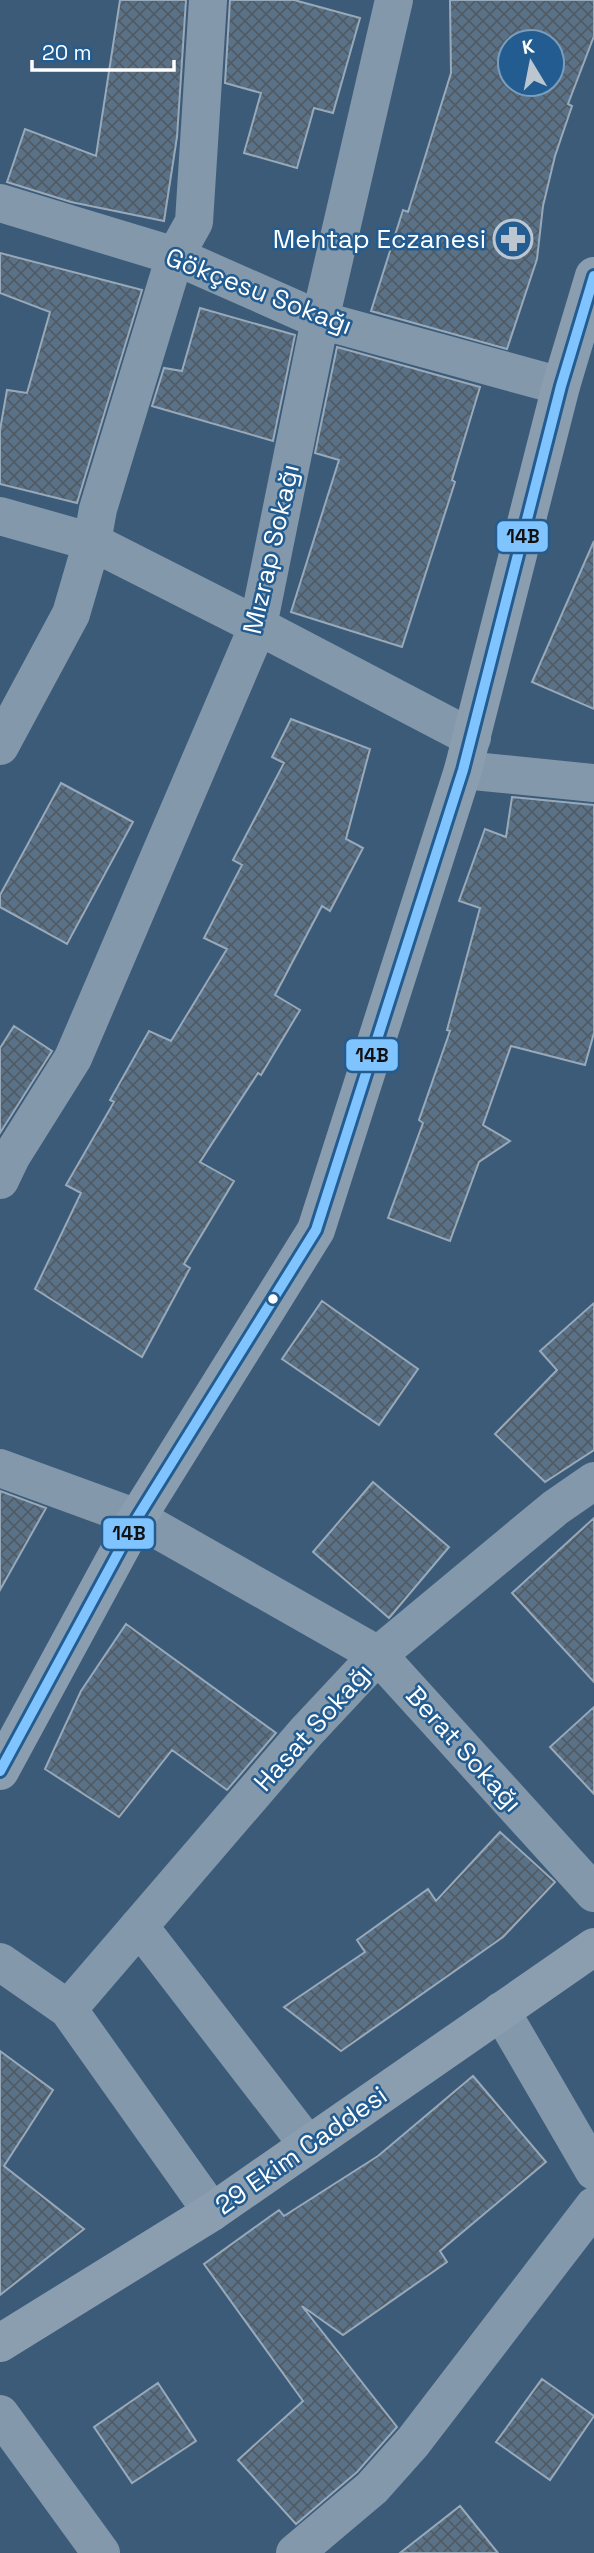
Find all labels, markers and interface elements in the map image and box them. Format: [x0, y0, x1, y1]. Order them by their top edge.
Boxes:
scale bar [32, 28, 173, 72]
north arrow [496, 28, 566, 98]
text: K [520, 33, 536, 60]
text: 20 m [42, 39, 92, 66]
pharmacy icon: Mehtap Eczanesi [492, 218, 534, 260]
place label: Mehtap Eczanesi [273, 222, 486, 256]
street label: Gökçesu Sokağı [161, 240, 357, 342]
street label: Mızrap Sokağı [235, 461, 307, 637]
line badge: 14B [496, 520, 549, 553]
text: 14B [506, 524, 540, 549]
line badge: 14B [345, 1038, 399, 1072]
text: 14B [355, 1043, 389, 1068]
unlabelled marker [266, 1292, 280, 1306]
line badge: 14B [102, 1517, 155, 1550]
text: 14B [112, 1521, 146, 1546]
street label: Hasat Sokağı [246, 1656, 380, 1798]
street label: Berat Sokağı [398, 1679, 530, 1819]
street label: 29 Ekim Caddesi [208, 2078, 394, 2222]

